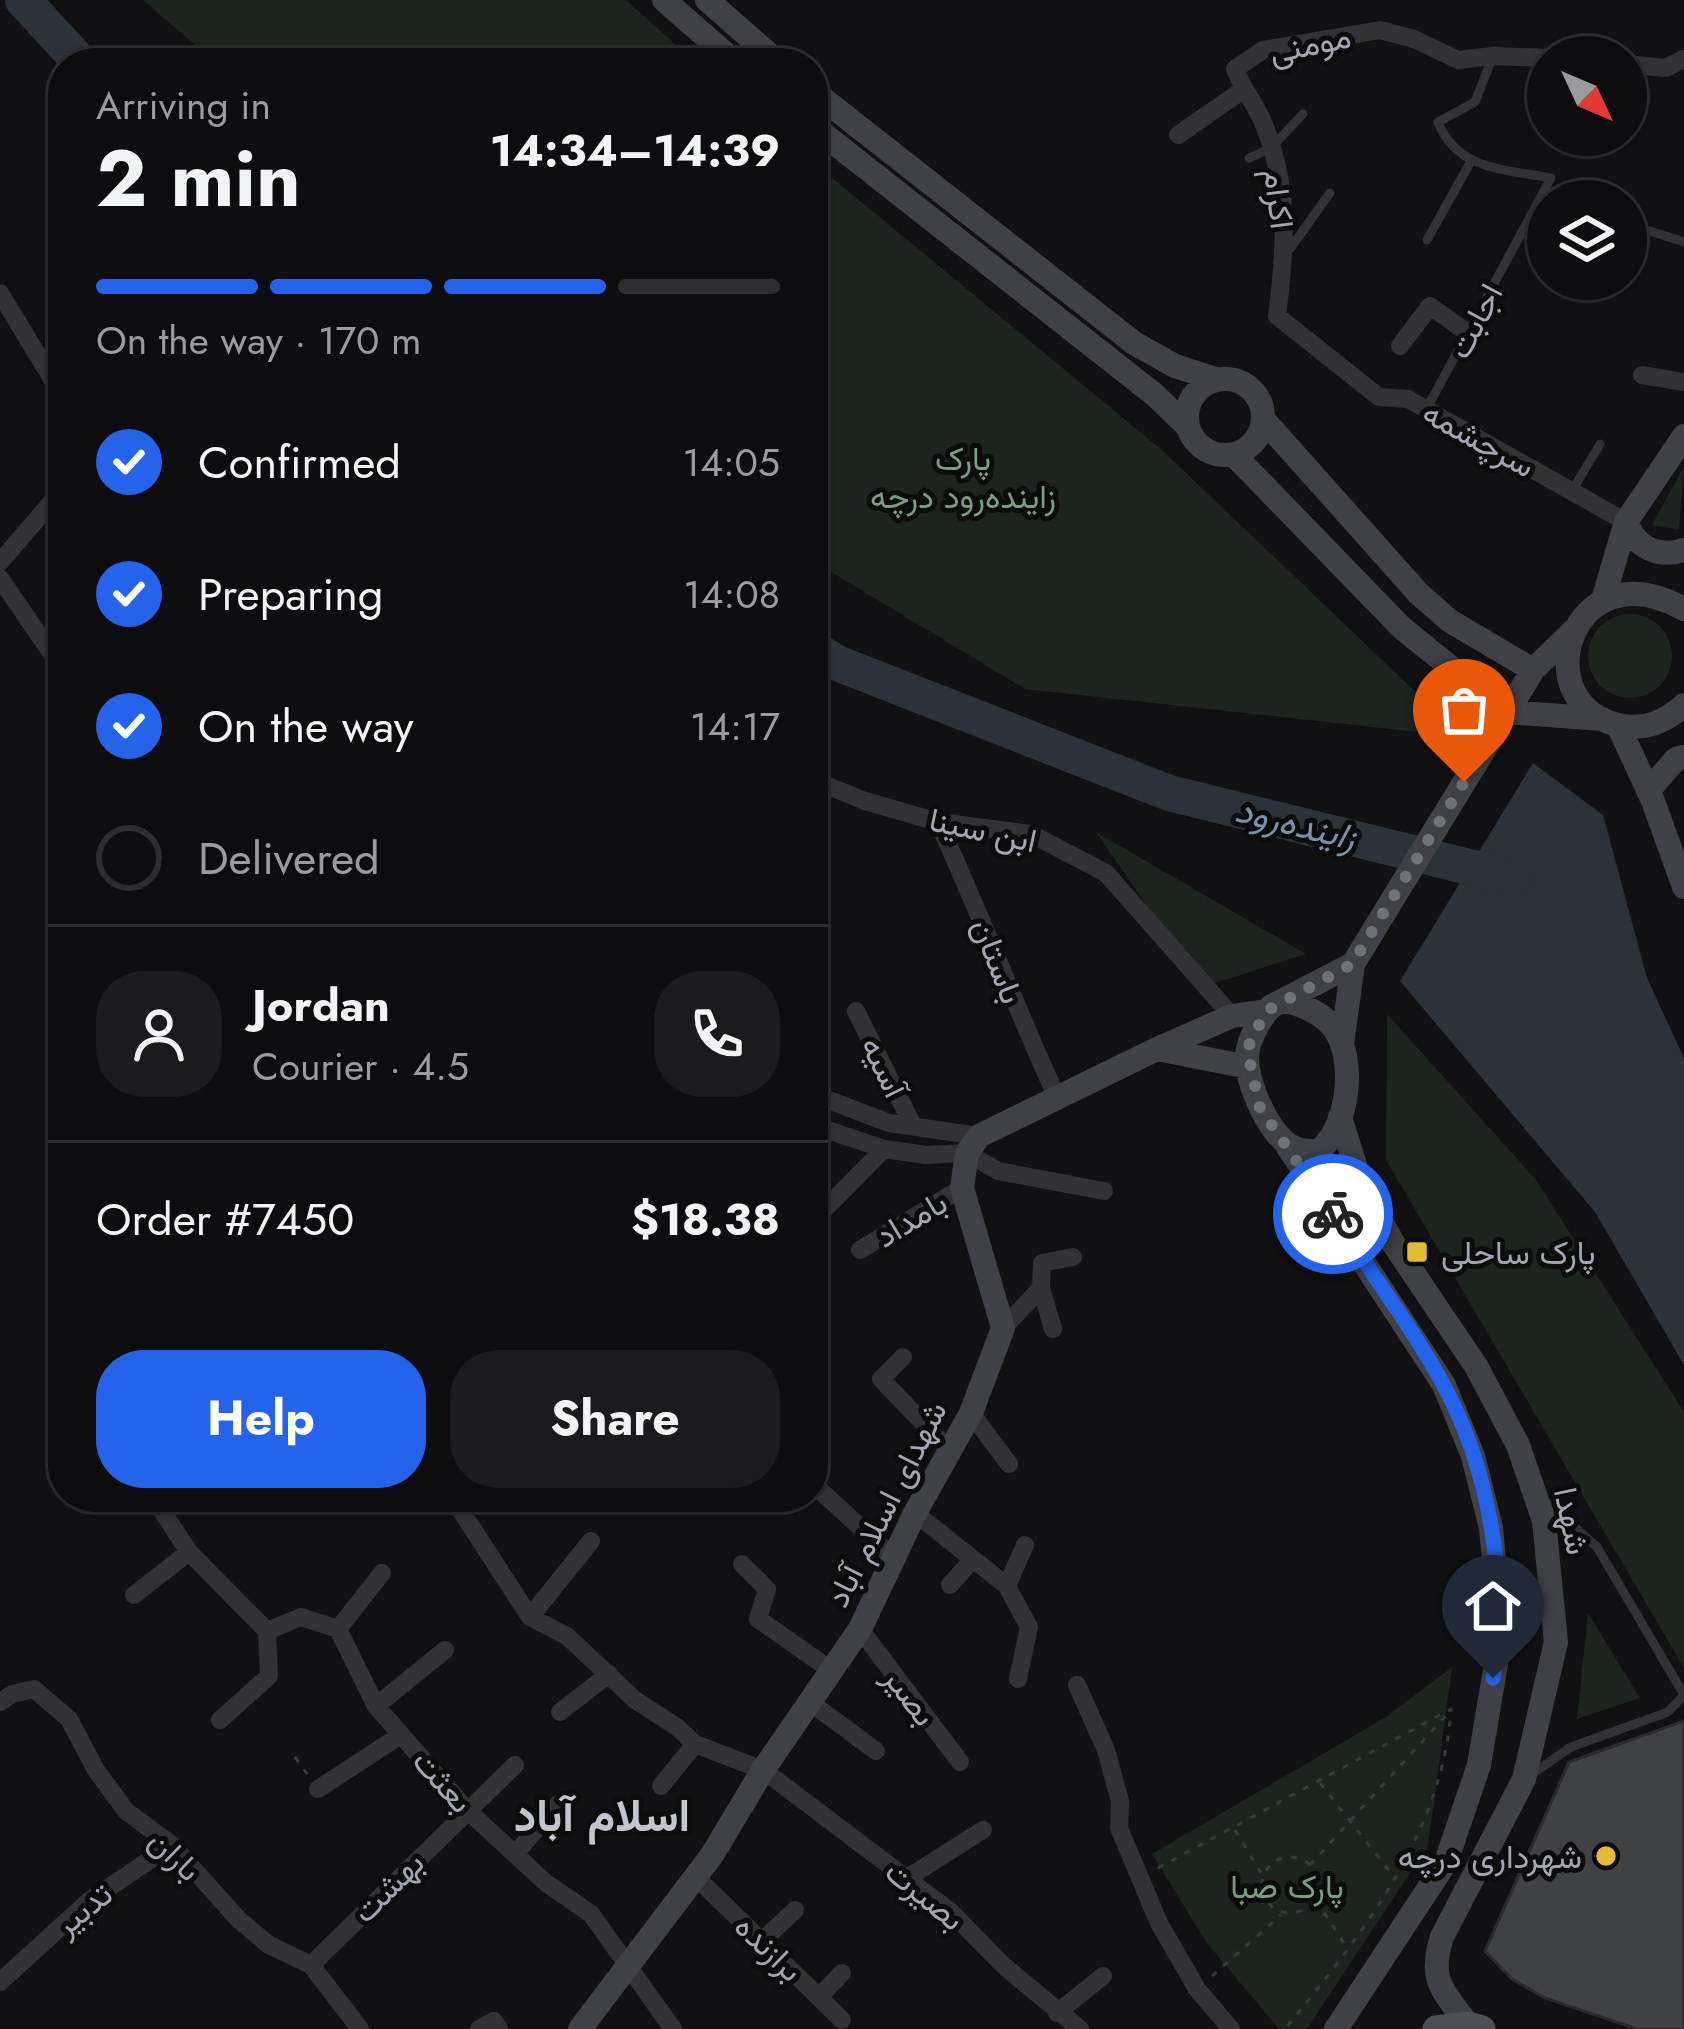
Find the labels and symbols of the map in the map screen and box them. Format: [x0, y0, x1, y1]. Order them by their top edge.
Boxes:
street label: مومنی [1265, 12, 1355, 76]
north arrow [1527, 36, 1647, 156]
street label: اکرام [1252, 166, 1306, 232]
street label: اجابت [1436, 275, 1514, 367]
street label: سرچشمه [1414, 389, 1544, 489]
park label: پارک زاینده‌رود درچه [870, 435, 1056, 520]
pin [1413, 659, 1515, 782]
water label: زاینده‌رود [1230, 783, 1363, 863]
street label: ابن سینا [925, 796, 1041, 864]
street label: باستان [960, 912, 1036, 1010]
street label: آسیه [849, 1028, 920, 1108]
courier [1273, 1154, 1393, 1274]
street label: بامداد [866, 1179, 956, 1259]
place label: پارک ساحلی [1441, 1229, 1596, 1276]
marker: پارک ساحلی [1404, 1239, 1430, 1265]
street label: شهدای اسلام آباد [814, 1393, 958, 1615]
street label: شهدا [1542, 1483, 1602, 1559]
pin [1442, 1555, 1544, 1678]
street label: بصیر [871, 1656, 948, 1736]
street label: بعثت [402, 1739, 484, 1823]
district label: اسلام آباد [514, 1783, 690, 1848]
street label: باران [138, 1818, 212, 1892]
place label: شهرداری درچه [1398, 1833, 1582, 1880]
street label: بهشت [341, 1840, 435, 1934]
marker: شهرداری درچه [1593, 1843, 1619, 1869]
street label: بصیرت [875, 1848, 975, 1942]
park label: پارک صبا [1230, 1863, 1344, 1910]
street label: تدبیر [43, 1871, 122, 1948]
street label: برازنده [724, 1904, 814, 1992]

